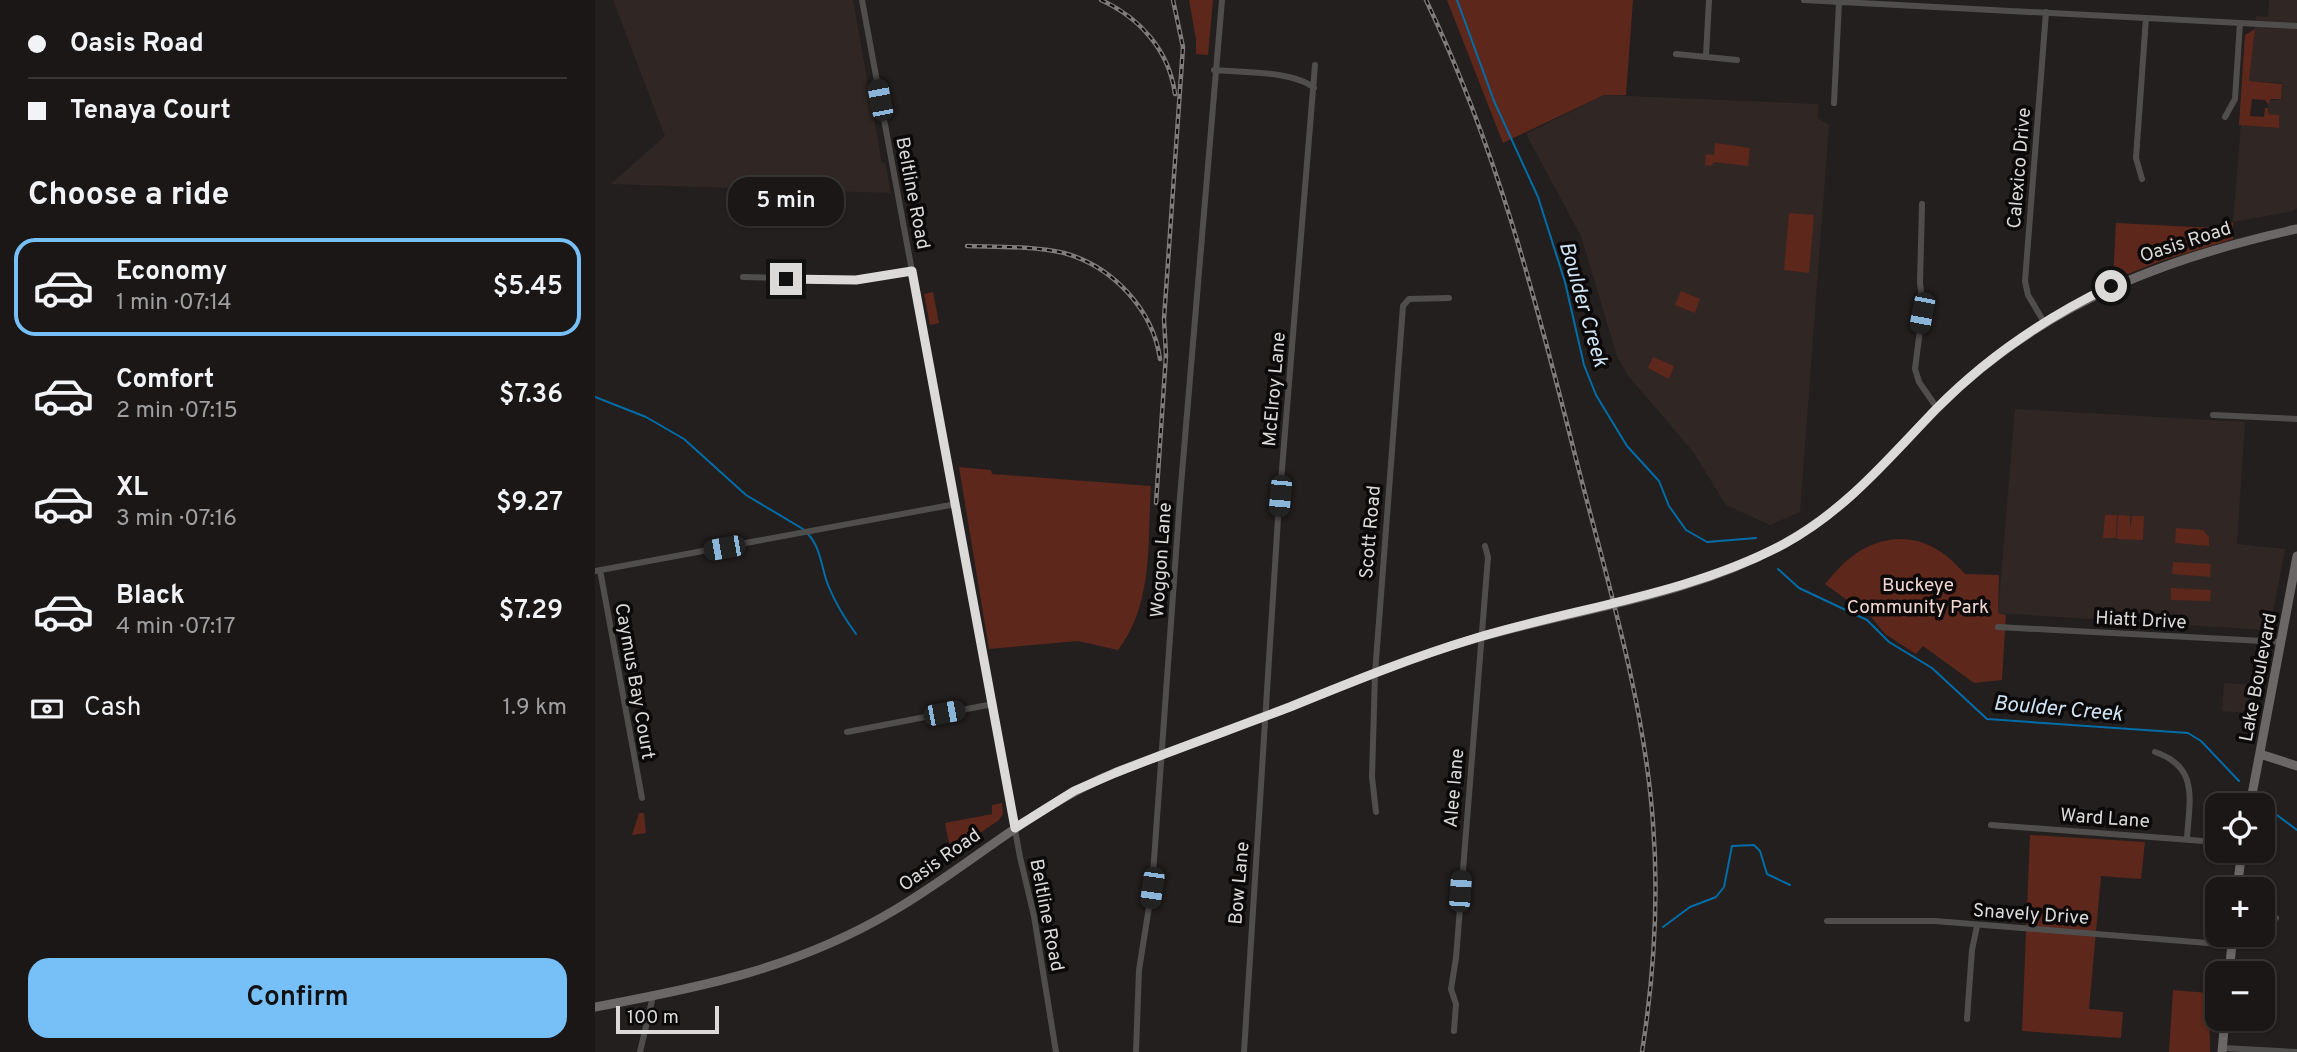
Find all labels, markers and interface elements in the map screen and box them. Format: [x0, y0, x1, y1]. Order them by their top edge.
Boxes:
text: Oasis Road [70, 28, 204, 61]
car [866, 77, 895, 123]
text: Tenaya Court [70, 95, 231, 128]
street label: Calexico Drive [2003, 107, 2037, 230]
street label: Beltline Road [889, 135, 935, 252]
text: Choose a ride [28, 176, 229, 216]
callout: 5 min [728, 177, 844, 226]
text: 5 min [756, 187, 816, 216]
street label: Oasis Road [2137, 217, 2234, 269]
water label: Boulder Creek [1552, 239, 1613, 371]
icon: car [32, 256, 95, 319]
text: Economy [116, 256, 227, 289]
route end [770, 263, 802, 295]
route start [2095, 270, 2127, 302]
text: $5.45 [493, 271, 563, 304]
text: 1 min · 07:14 [116, 289, 232, 318]
car [1908, 290, 1937, 336]
street label: McElroy Lane [1258, 331, 1292, 448]
icon: car [32, 364, 95, 427]
text: Comfort [116, 364, 214, 397]
text: $7.36 [499, 379, 563, 412]
text: 2 min · 07:15 [116, 397, 238, 426]
icon: car [32, 472, 95, 535]
text: XL [116, 472, 148, 505]
car [1268, 474, 1293, 518]
street label: Scott Road [1355, 484, 1387, 580]
text: $9.27 [496, 487, 563, 520]
street label: Woggon Lane [1146, 502, 1178, 619]
text: 3 min · 07:16 [116, 505, 237, 534]
car [702, 534, 747, 562]
park label: Buckeye Community Park [1847, 574, 1989, 620]
icon: car [32, 580, 95, 643]
text: Black [116, 580, 185, 613]
text: $7.29 [499, 595, 563, 628]
street label: Caymus Bay Court [608, 601, 660, 761]
street label: Hiatt Drive [2095, 607, 2187, 635]
street label: Lake Boulevard [2235, 611, 2283, 744]
text: 4 min · 07:17 [116, 613, 236, 642]
icon: cash [28, 690, 66, 728]
water label: Boulder Creek [1992, 690, 2124, 729]
text: Cash [84, 692, 141, 725]
text: 1.9 km [502, 694, 567, 723]
car [922, 699, 967, 727]
street label: Alee lane [1440, 747, 1470, 829]
map controls [2205, 793, 2275, 1031]
button: locate [2205, 793, 2275, 863]
street label: Ward Lane [2059, 804, 2151, 834]
street label: Oasis Road [895, 824, 986, 898]
street label: Bow Lane [1224, 841, 1256, 926]
street label: Beltline Road [1023, 857, 1069, 974]
car [1139, 866, 1166, 910]
car [1449, 869, 1472, 913]
button: + [2205, 877, 2275, 947]
street label: Snavely Drive [1972, 899, 2090, 931]
button: Confirm [28, 958, 567, 1038]
button: − [2205, 961, 2275, 1031]
scale bar [616, 1003, 719, 1035]
text: 100 m [627, 1006, 679, 1030]

